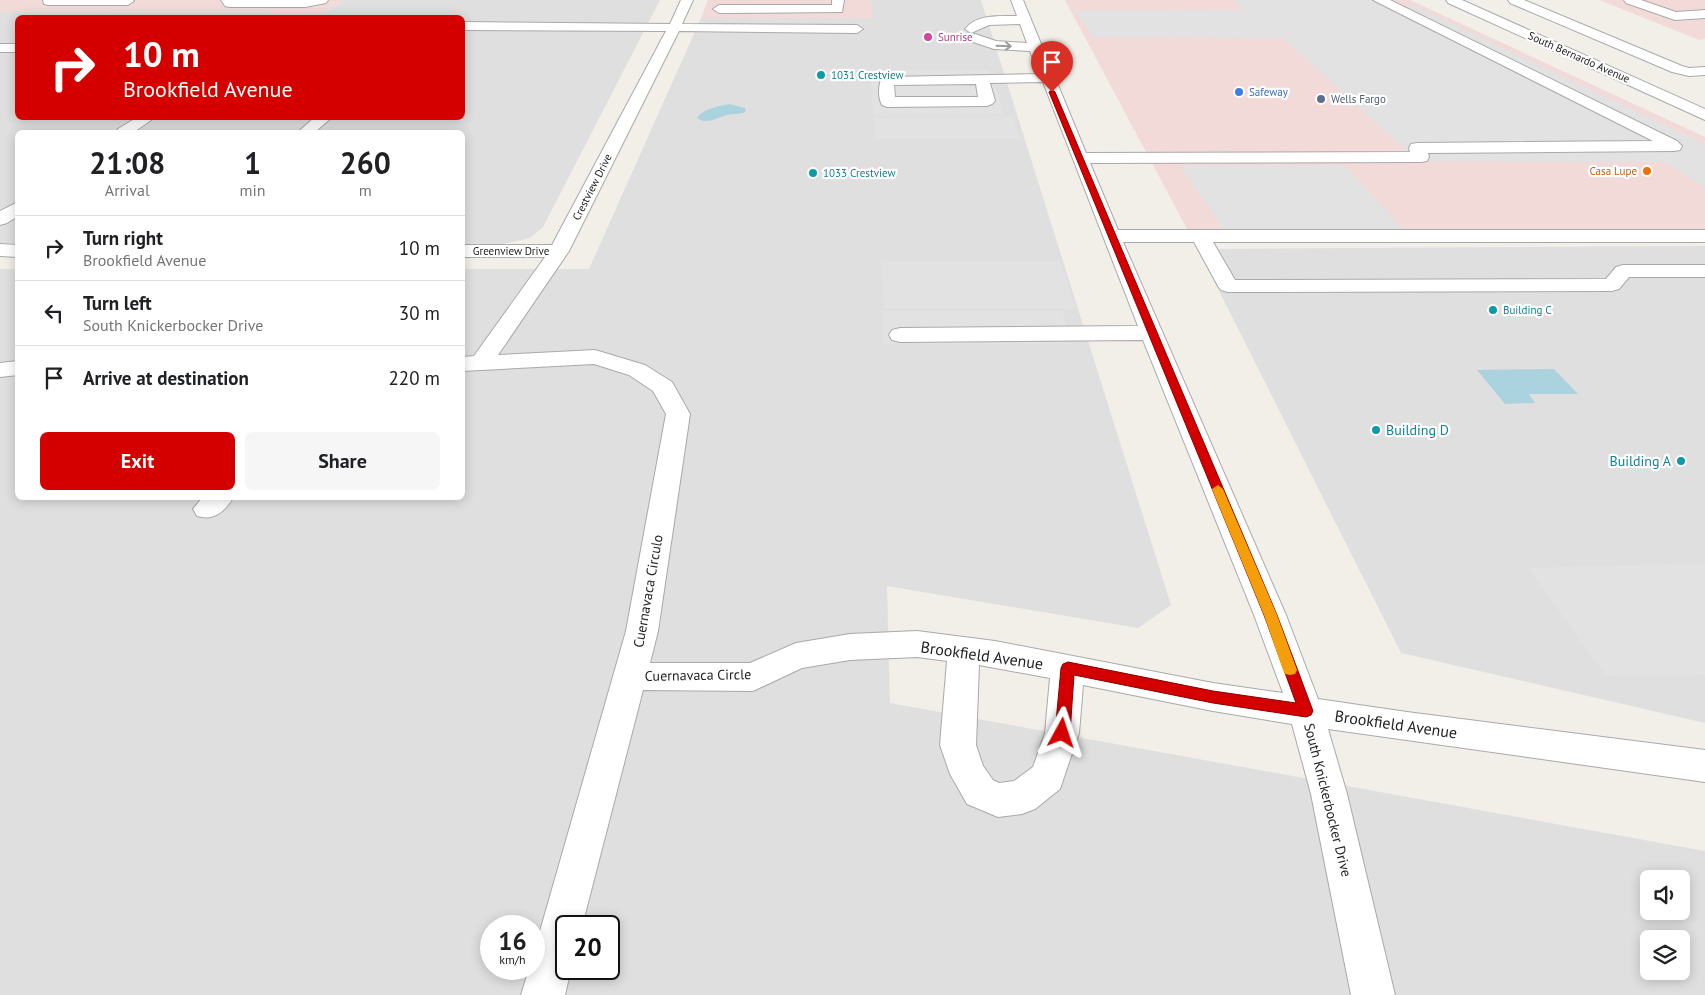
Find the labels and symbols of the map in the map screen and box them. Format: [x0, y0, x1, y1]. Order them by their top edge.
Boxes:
street label: South Bernardo Avenue [1526, 28, 1632, 86]
place label: Sunrise [938, 30, 973, 44]
marker: Sunrise [922, 31, 934, 43]
one-way arrow [996, 41, 1012, 51]
pin [1031, 41, 1073, 92]
place label: 1031 Crestview [831, 68, 904, 82]
marker: 1031 Crestview [815, 69, 827, 81]
place label: Safeway [1249, 85, 1289, 99]
marker: Safeway [1233, 86, 1245, 98]
place label: Wells Fargo [1331, 92, 1386, 106]
marker: Wells Fargo [1315, 93, 1327, 105]
street label: Crestview Drive [569, 151, 615, 223]
place label: Casa Lupe [1589, 164, 1637, 178]
marker: Casa Lupe [1641, 165, 1653, 177]
place label: 1033 Crestview [823, 166, 896, 180]
marker: 1033 Crestview [807, 167, 819, 179]
street label: Greenview Drive [473, 244, 550, 258]
place label: Building C [1503, 303, 1552, 317]
marker: Building C [1487, 304, 1499, 316]
place label: Building D [1386, 421, 1449, 439]
marker: Building D [1370, 424, 1382, 436]
place label: Building A [1609, 452, 1672, 470]
marker: Building A [1675, 455, 1687, 467]
street label: Cuernavaca Circulo [629, 533, 667, 649]
street label: Brookfield Avenue [920, 637, 1044, 673]
street label: Cuernavaca Circle [645, 665, 751, 685]
position arrow [1035, 706, 1087, 758]
street label: Brookfield Avenue [1334, 706, 1458, 742]
street label: South Knickerbocker Drive [1300, 721, 1356, 879]
speed limit sign: 20 [555, 915, 620, 980]

